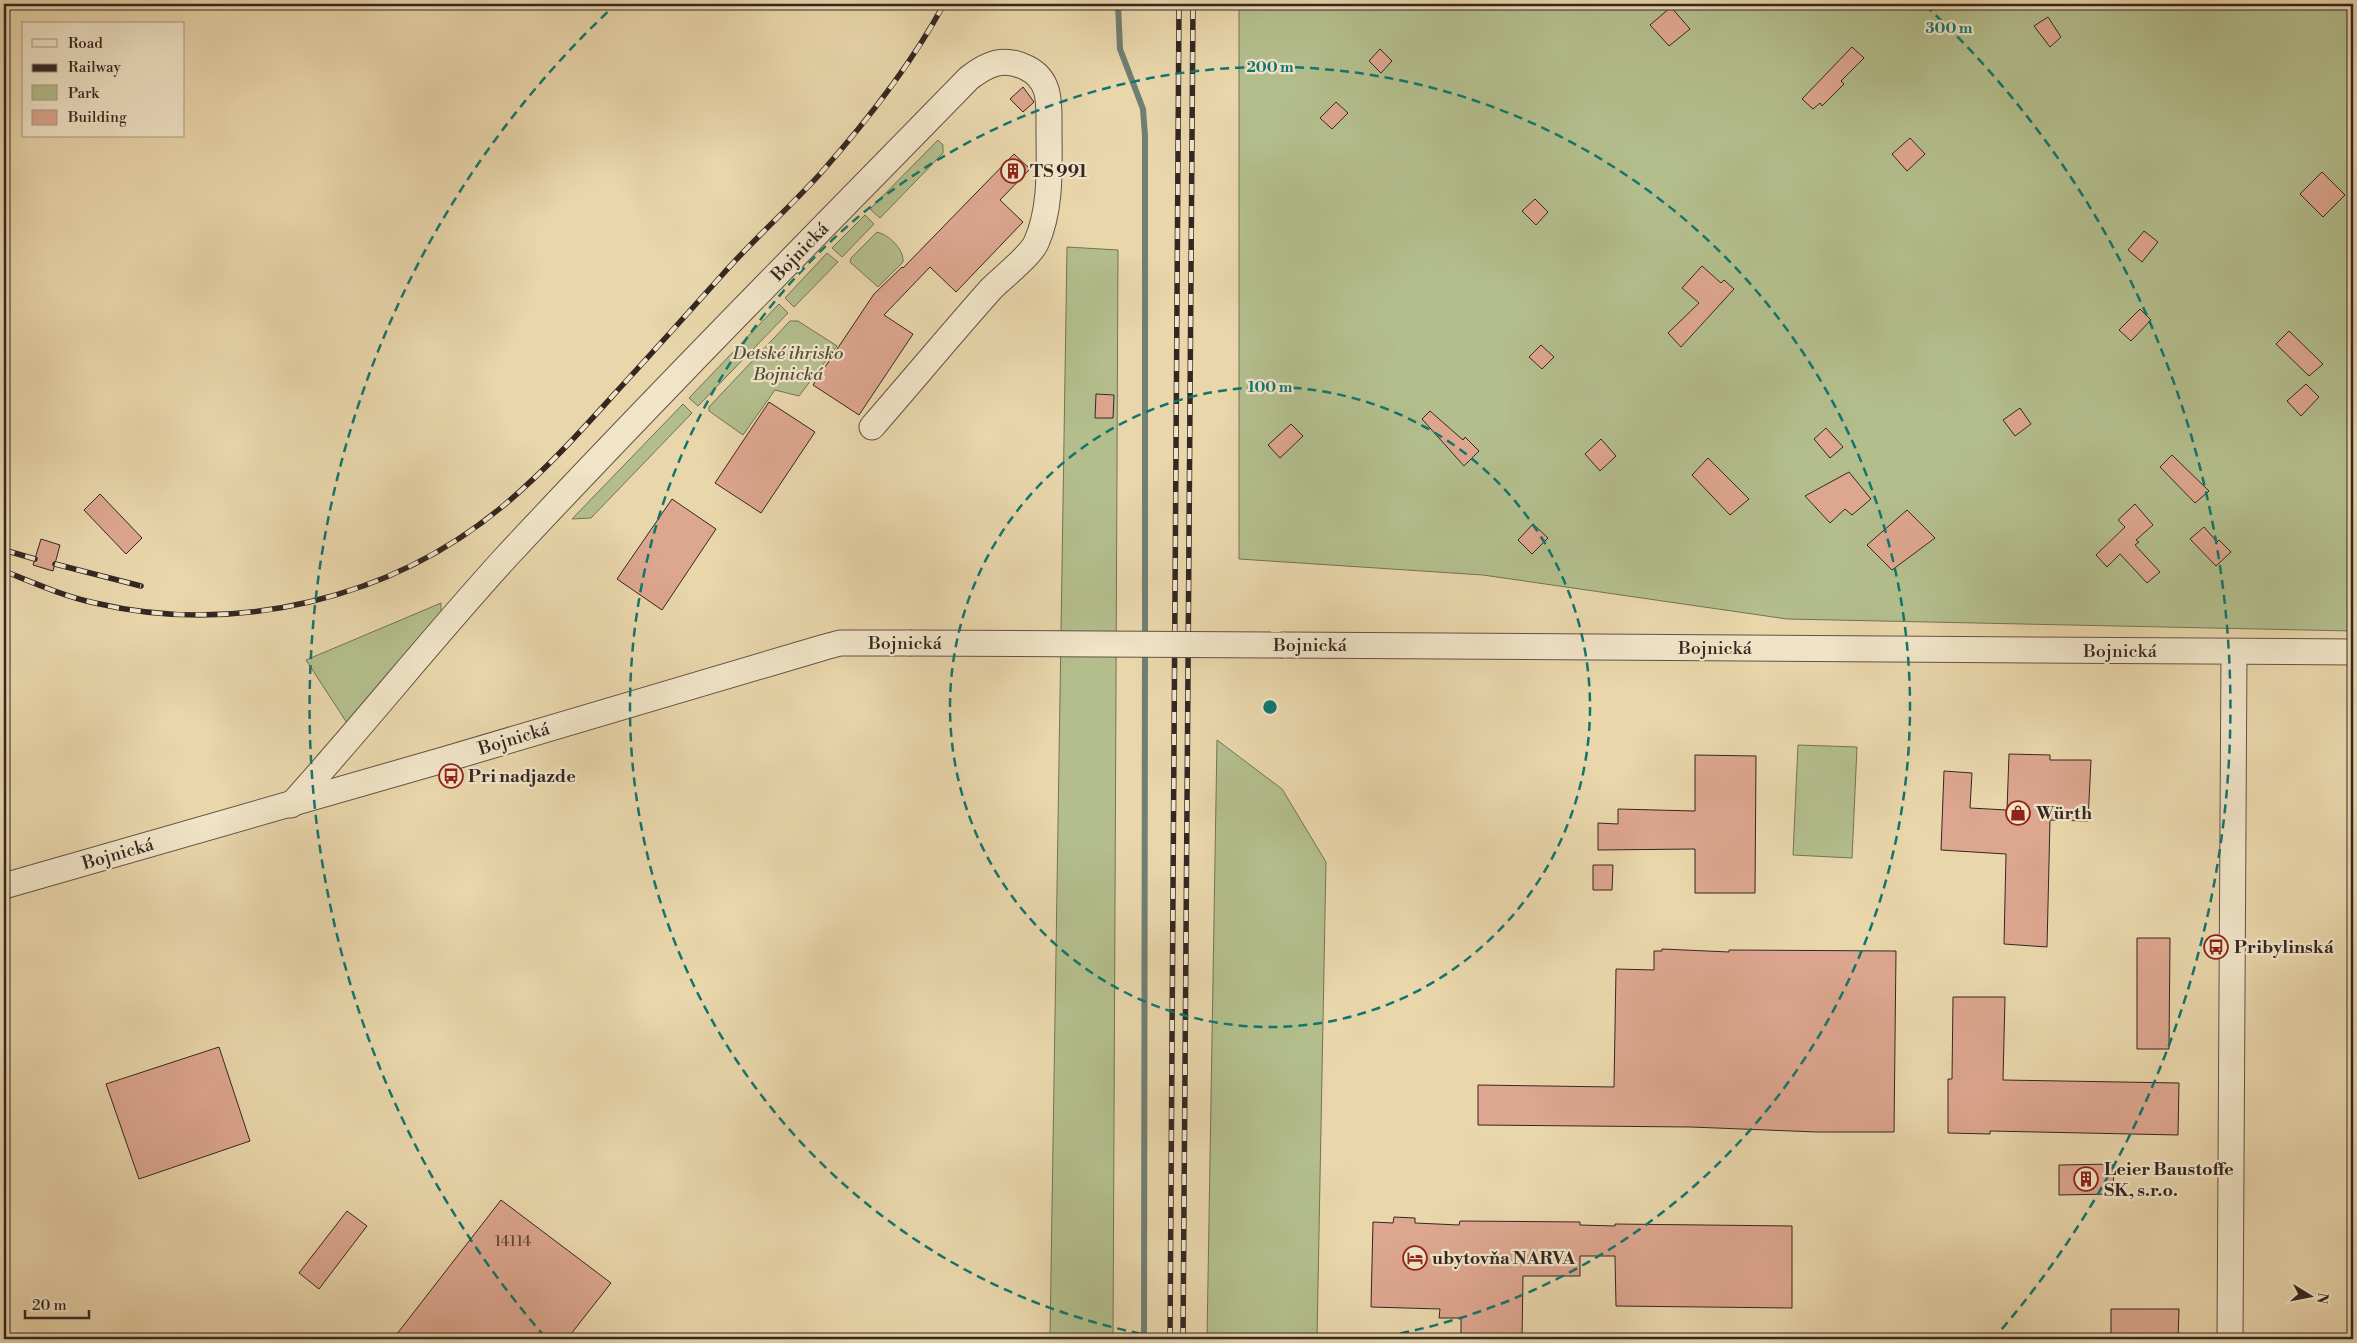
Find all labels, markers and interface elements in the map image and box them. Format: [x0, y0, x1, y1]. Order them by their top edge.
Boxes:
text: 300 m [1926, 19, 1973, 38]
legend [22, 22, 185, 138]
text: Road [68, 34, 103, 53]
text: Railway [68, 58, 122, 77]
text: 200 m [1246, 58, 1294, 77]
text: Park [68, 84, 100, 103]
text: Building [67, 108, 127, 127]
building icon: TS 991 [1000, 158, 1026, 184]
place label: TS 991 [1030, 160, 1087, 183]
street label: Bojnická [765, 217, 834, 287]
park label: Detské ihrisko Bojnická [732, 342, 843, 386]
text: 100 m [1248, 378, 1293, 397]
street label: Bojnická [867, 632, 943, 655]
street label: Bojnická [1272, 634, 1348, 657]
street label: Bojnická [1677, 637, 1753, 660]
street label: Bojnická [2082, 640, 2158, 663]
centre of rings [1261, 698, 1279, 716]
street label: Bojnická [475, 717, 553, 761]
bus stop icon: Pri nadjazde [438, 763, 464, 789]
place label: Pri nadjazde [468, 765, 576, 788]
shop icon: Würth [2005, 800, 2031, 826]
place label: Würth [2035, 802, 2092, 825]
street label: Bojnická [79, 833, 157, 875]
bus stop icon: Pribylinská [2203, 934, 2229, 960]
place label: Pribylinská [2234, 936, 2334, 959]
place label: Leier Baustoffe SK, s.r.o. [2104, 1158, 2234, 1202]
building icon: Leier Baustoffe SK, s.r.o. [2073, 1166, 2099, 1192]
house number: 14114 [495, 1232, 531, 1251]
hotel icon: ubytovňa NARVA [1402, 1245, 1428, 1271]
place label: ubytovňa NARVA [1432, 1247, 1576, 1270]
north arrow [2284, 1270, 2334, 1320]
scale bar [25, 1288, 89, 1320]
text: N [2312, 1291, 2332, 1305]
text: 20 m [32, 1296, 67, 1315]

